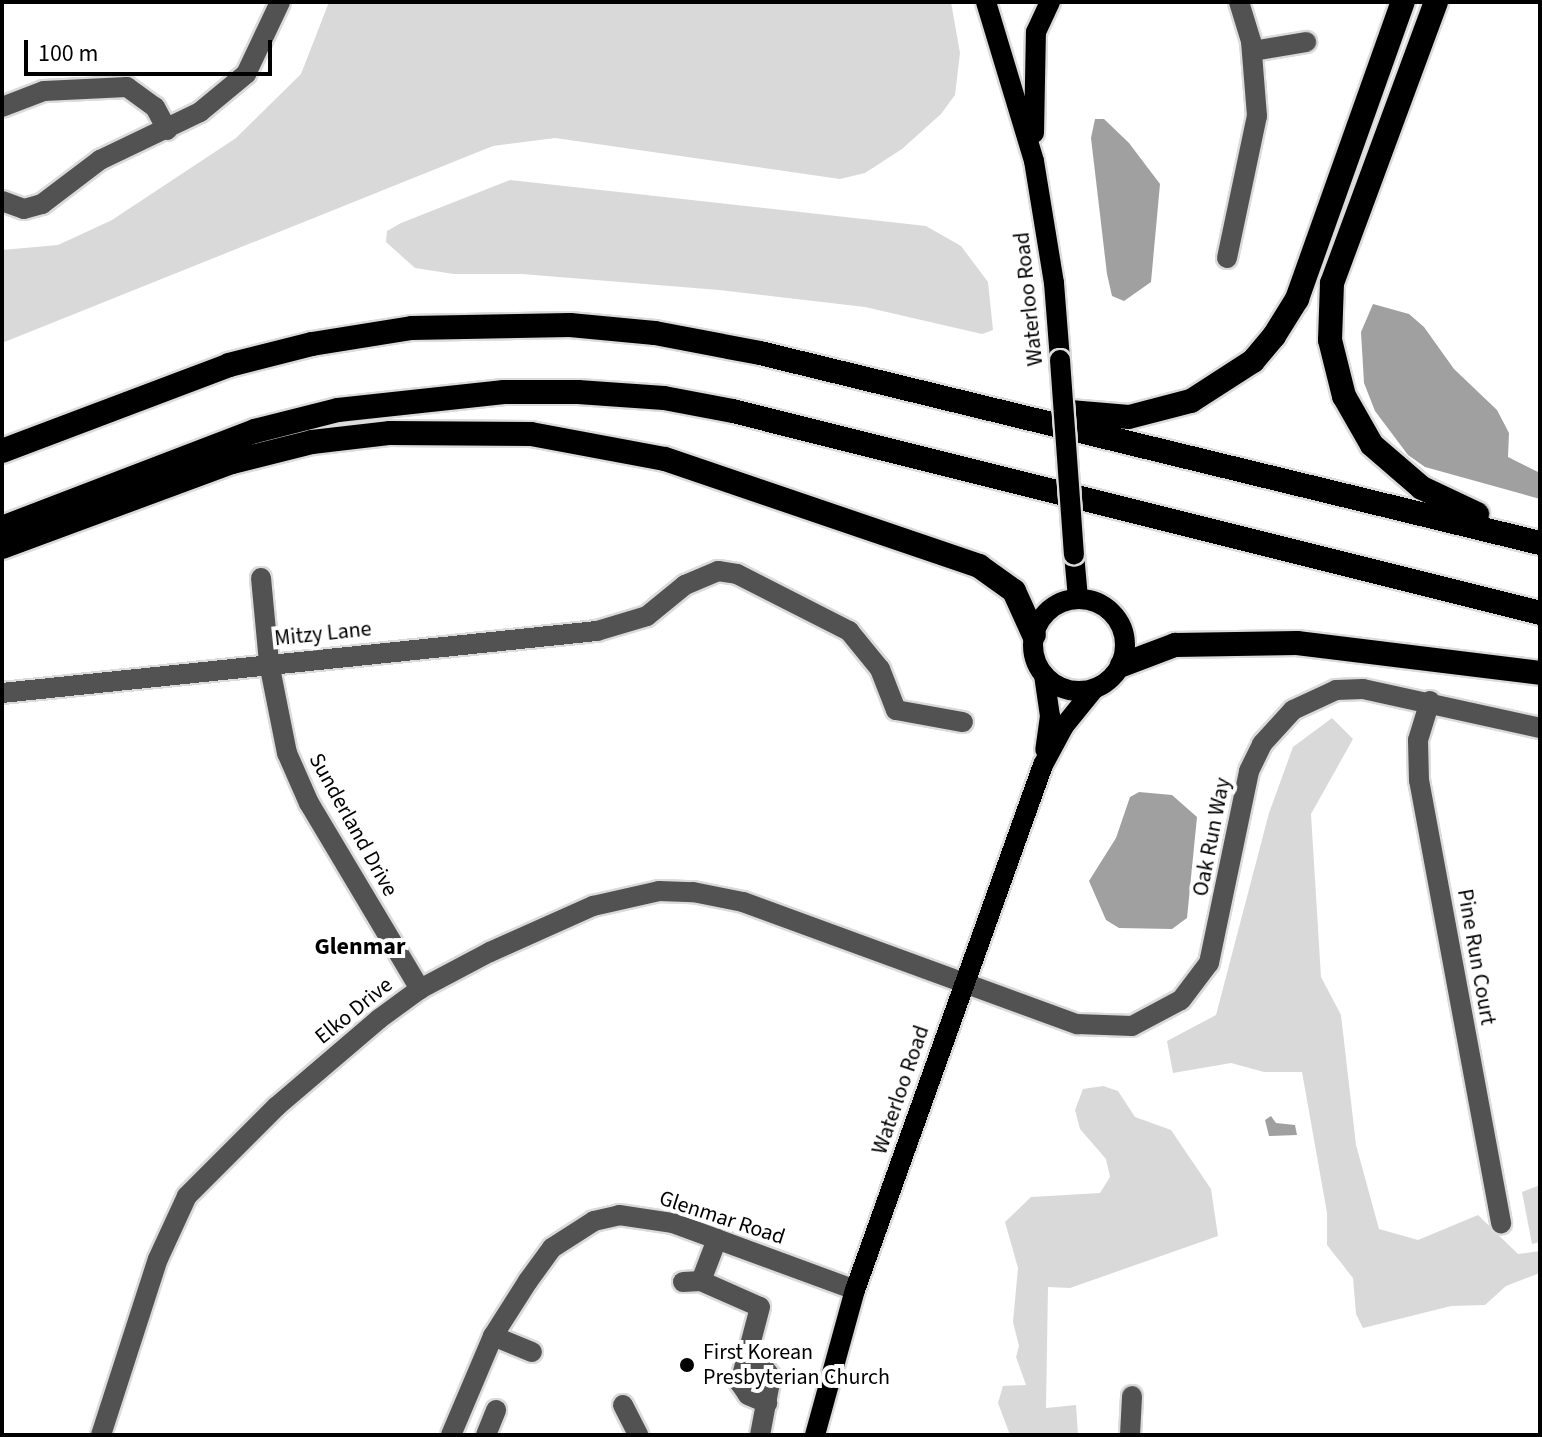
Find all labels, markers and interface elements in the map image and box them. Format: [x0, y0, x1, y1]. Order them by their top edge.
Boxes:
scale bar [28, 24, 276, 74]
text: 100 m [38, 36, 98, 71]
street label: Waterloo Road [1009, 231, 1049, 367]
street label: Mitzy Lane [273, 616, 373, 652]
street label: Sunderland Drive [303, 749, 403, 901]
street label: Oak Run Way [1188, 775, 1236, 899]
street label: Pine Run Court [1451, 887, 1501, 1027]
district label: Glenmar [314, 933, 406, 961]
street label: Elko Drive [310, 972, 398, 1050]
street label: Waterloo Road [867, 1022, 935, 1158]
street label: Glenmar Road [656, 1185, 788, 1251]
place label: First Korean Presbyterian Church [703, 1339, 890, 1390]
marker: First Korean Presbyterian Church [678, 1356, 696, 1374]

